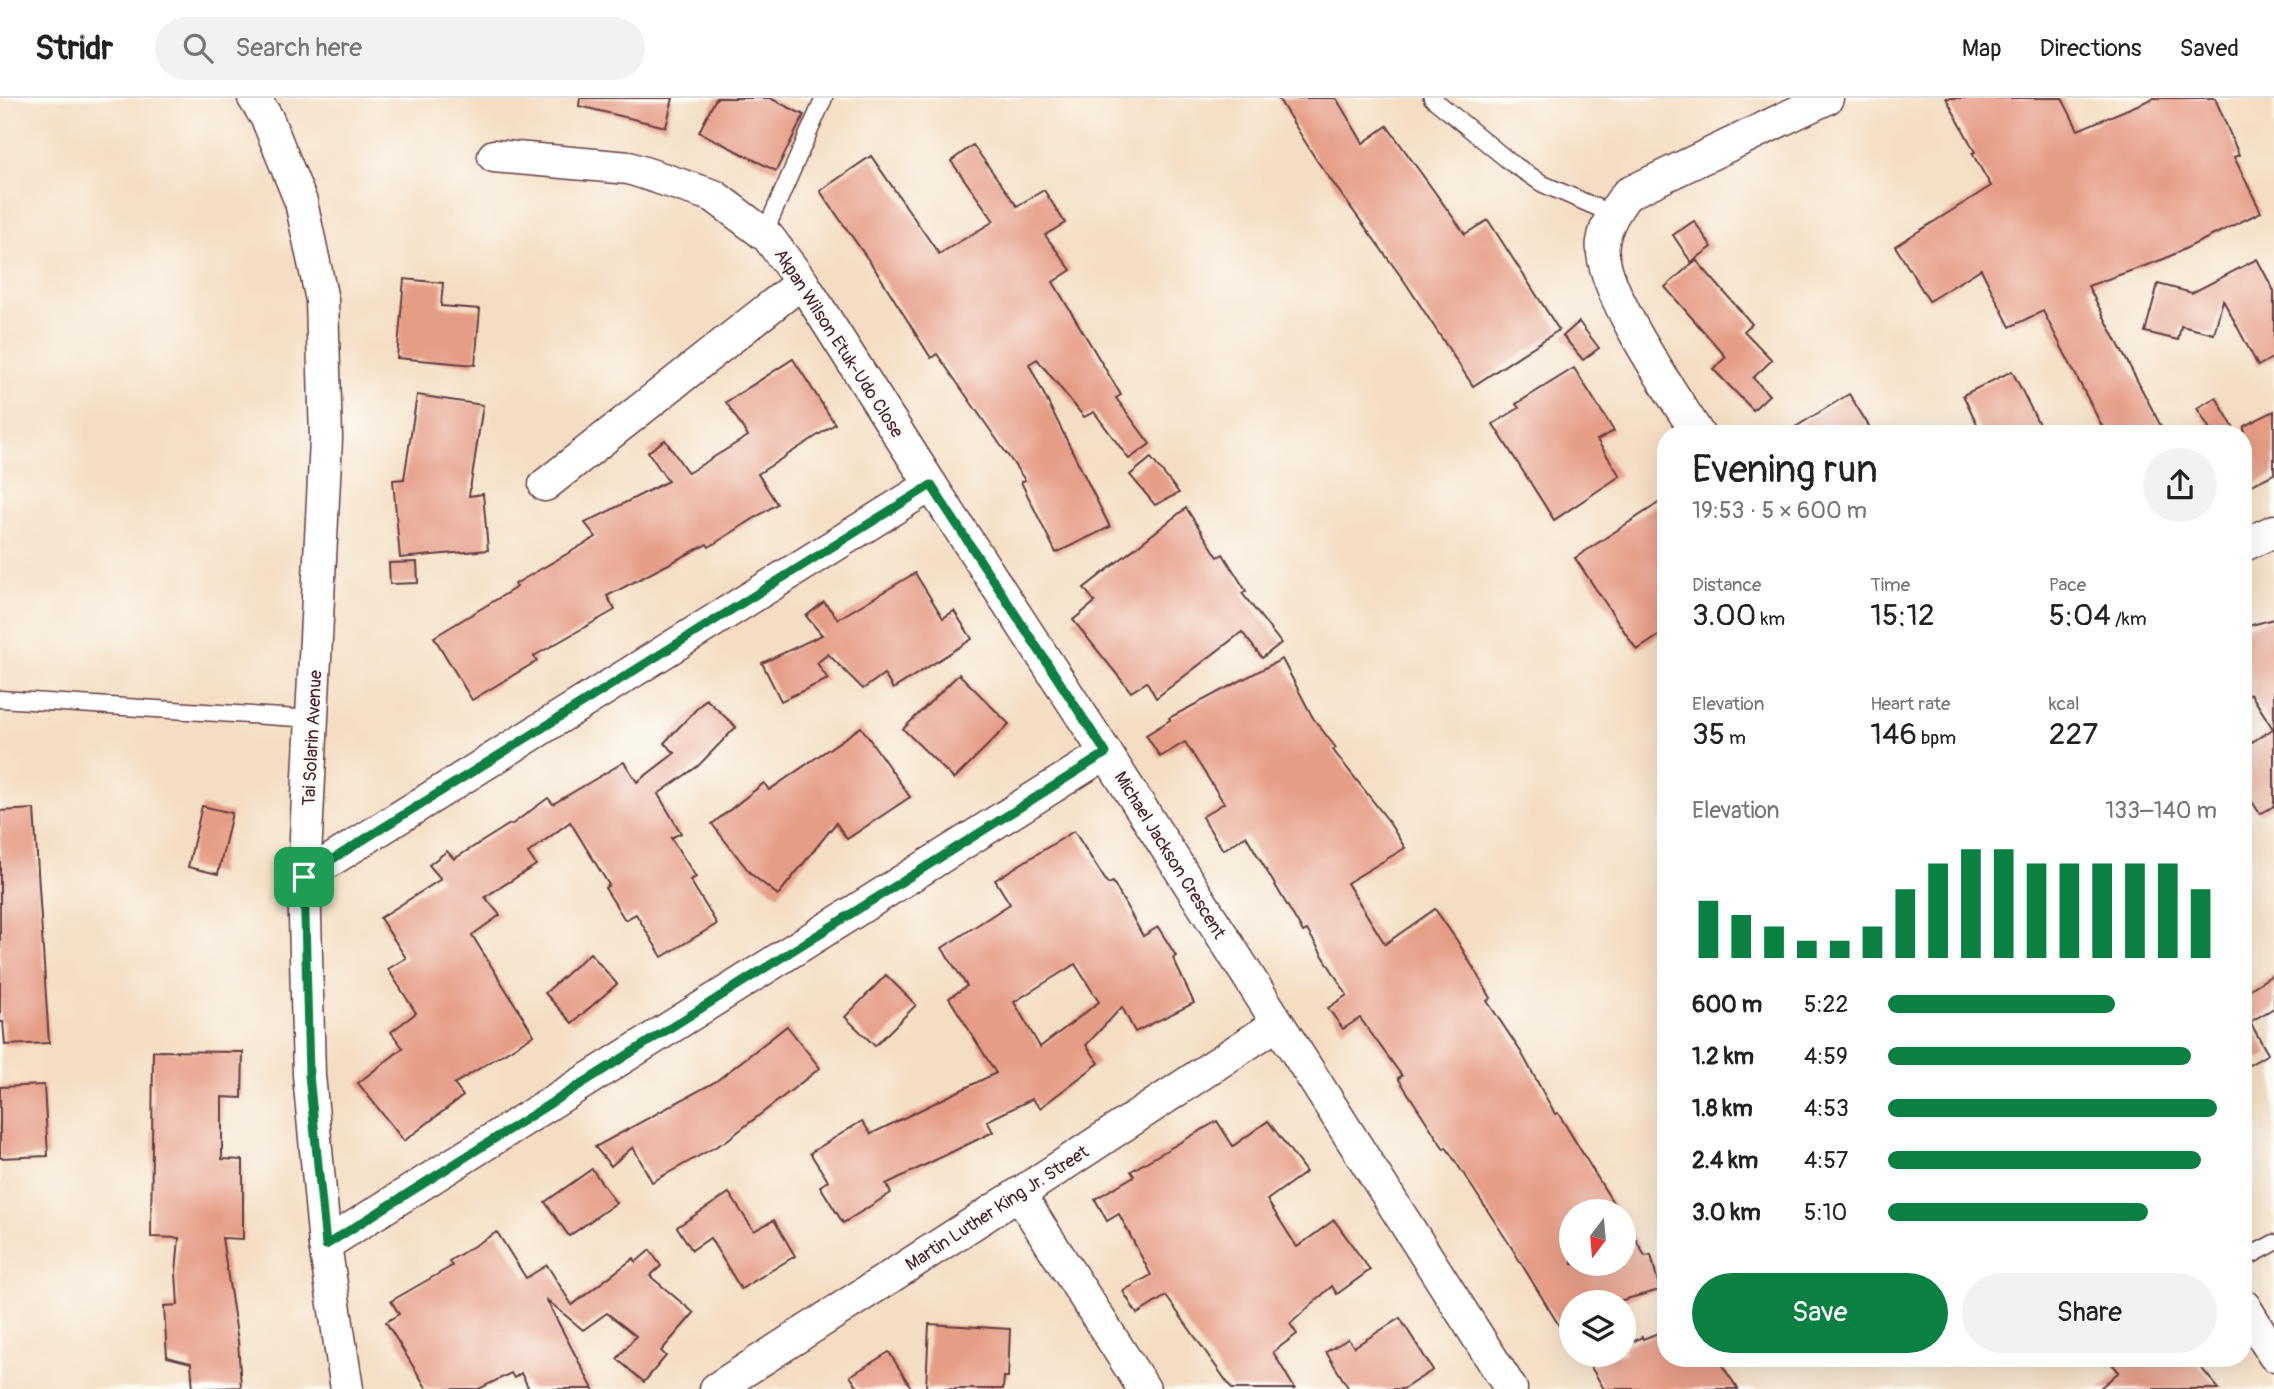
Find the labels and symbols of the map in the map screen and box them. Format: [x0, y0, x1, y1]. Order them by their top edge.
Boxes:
street label: Akpan Wilson Etuk-Udo Close [769, 244, 908, 442]
street label: Tai Solarin Avenue [297, 669, 328, 807]
street label: Michael Jackson Crescent [1109, 767, 1231, 944]
pin [274, 847, 334, 907]
street label: Martin Luther King Jr. Street [901, 1140, 1094, 1276]
north arrow [1559, 1199, 1636, 1276]

